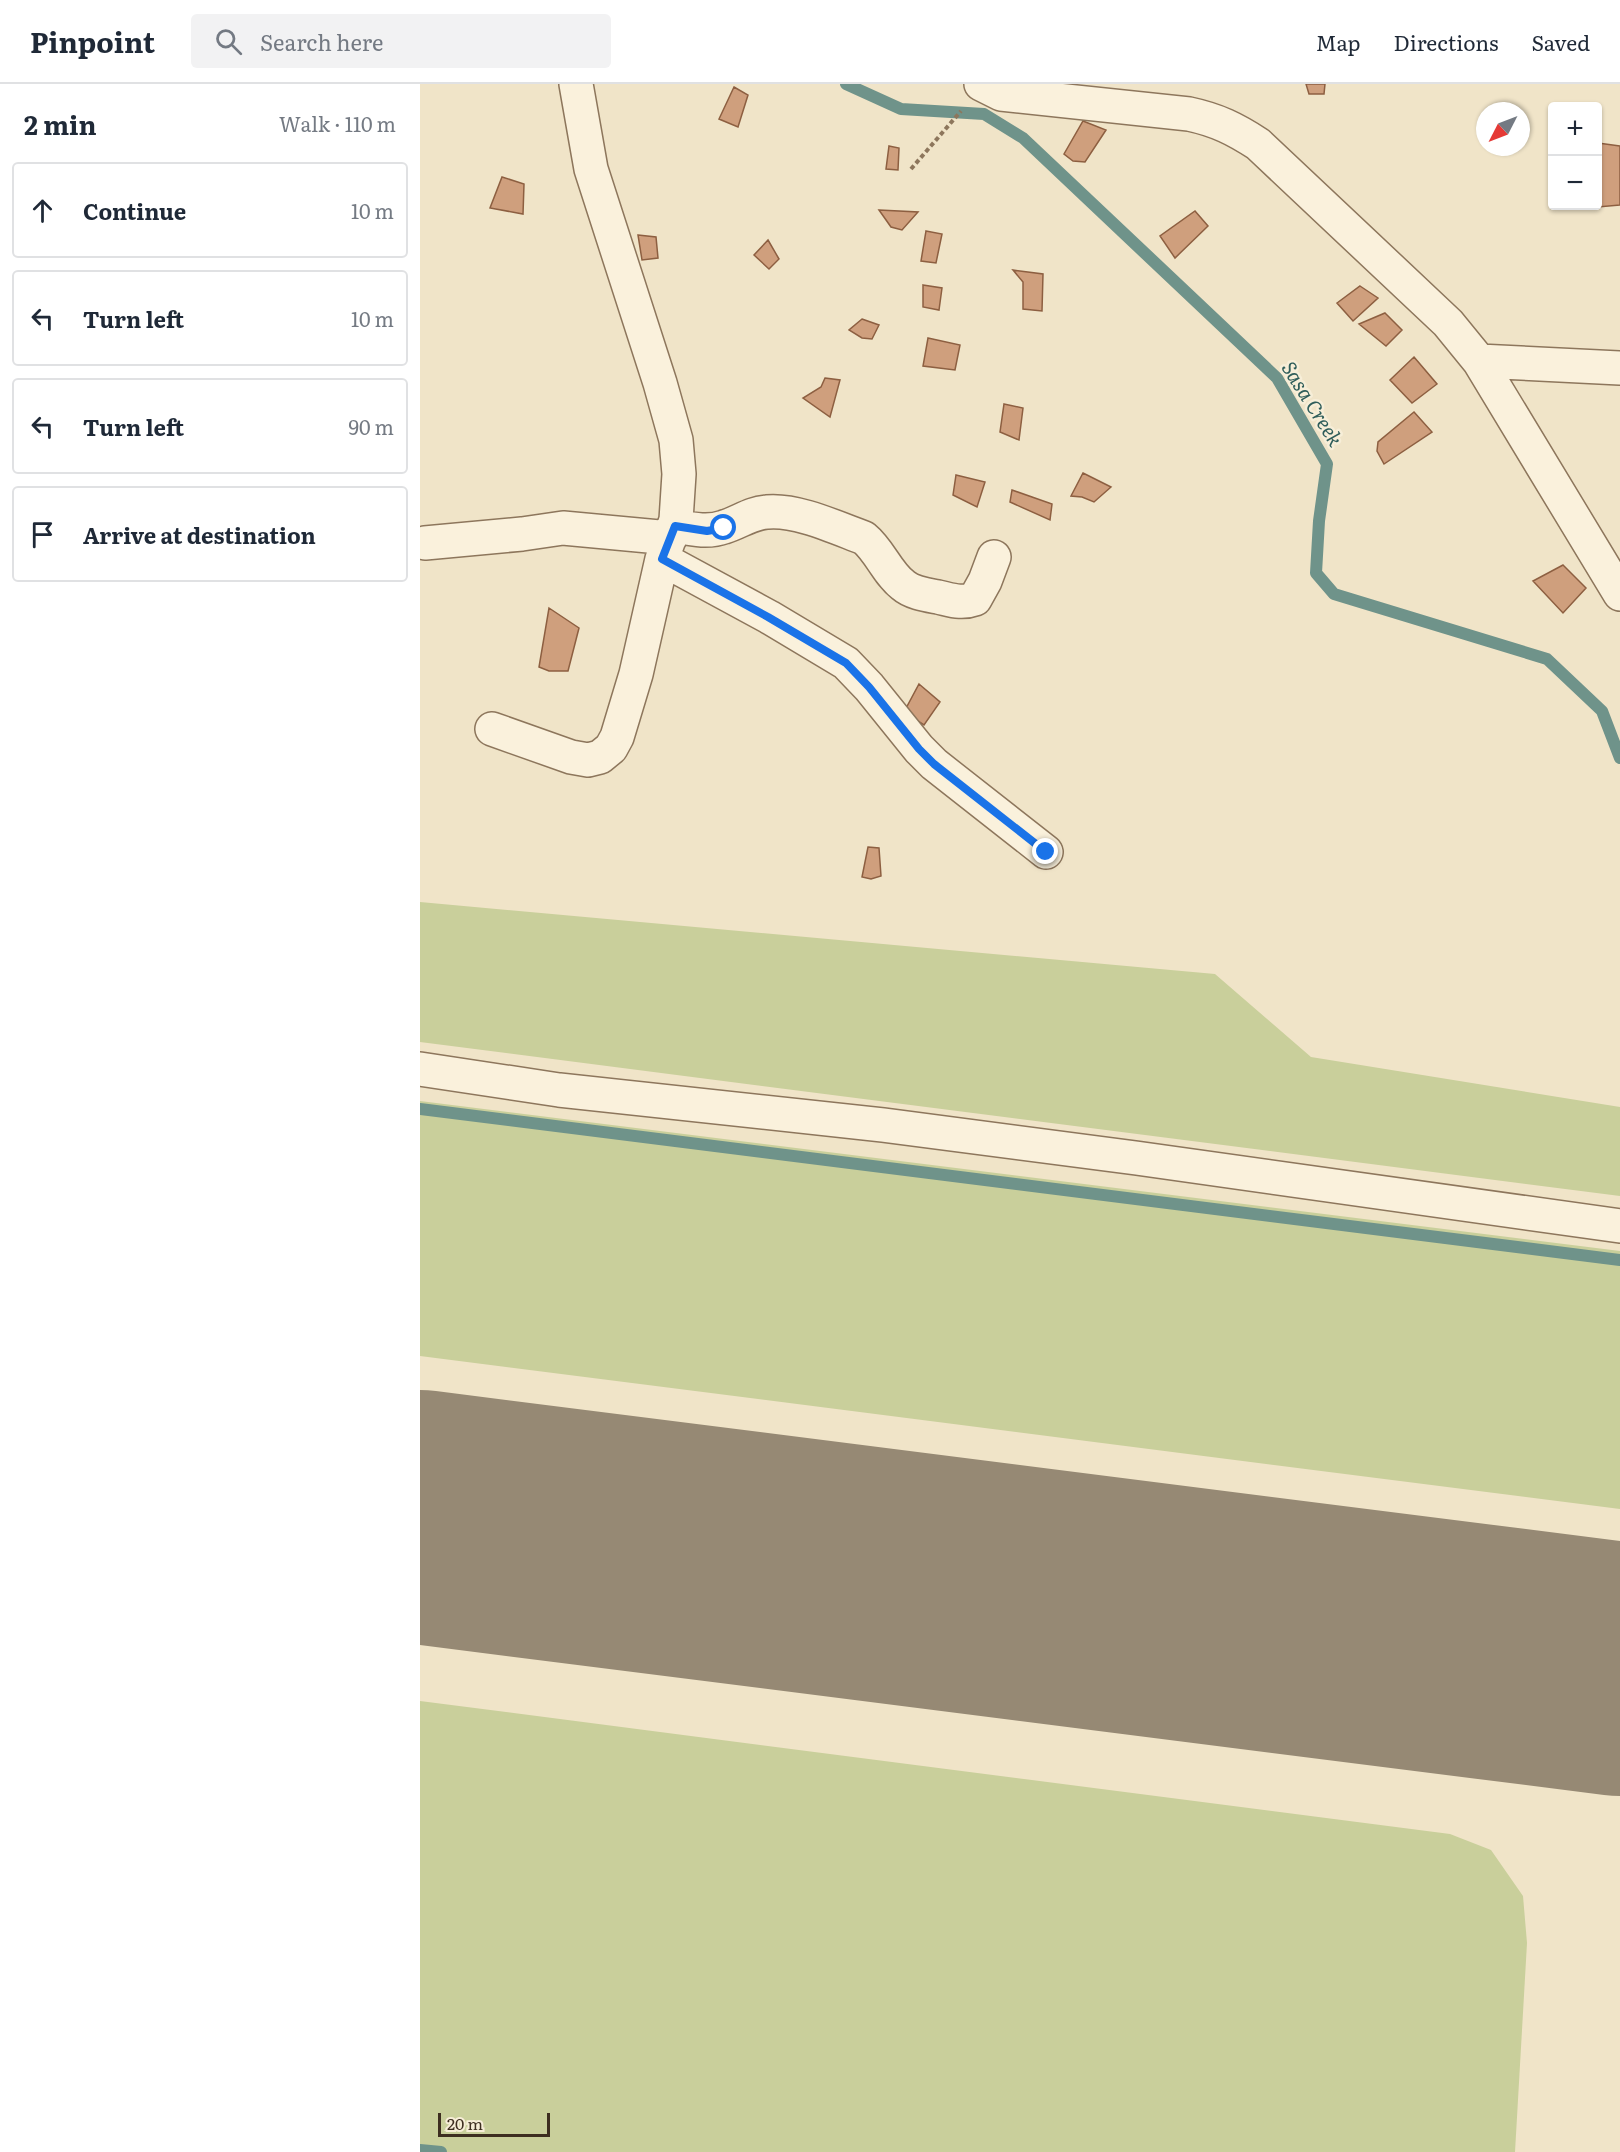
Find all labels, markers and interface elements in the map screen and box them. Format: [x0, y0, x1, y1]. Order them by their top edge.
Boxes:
search box [191, 14, 611, 68]
text: Pinpoint [30, 20, 155, 62]
icon: search [212, 25, 245, 58]
text: Search here [260, 25, 383, 58]
text: Map [1316, 26, 1361, 57]
text: Directions [1394, 26, 1499, 57]
text: Saved [1532, 26, 1590, 57]
north arrow [1476, 102, 1530, 156]
map controls [1548, 102, 1602, 210]
button: + [1548, 102, 1602, 156]
text: 2 min [24, 104, 97, 143]
text: Walk · 110 m [279, 108, 396, 138]
button: − [1548, 156, 1602, 210]
icon: ahead [26, 194, 59, 227]
text: Continue [83, 194, 186, 227]
text: 10 m [351, 195, 394, 225]
icon: left [26, 302, 59, 335]
text: Turn left [83, 302, 184, 335]
text: 10 m [351, 303, 394, 333]
water label: Sasa Creek [1276, 355, 1352, 451]
icon: left [26, 410, 59, 443]
text: Turn left [83, 410, 184, 443]
text: 90 m [349, 411, 394, 441]
route start [710, 514, 736, 540]
icon: arrive [26, 518, 59, 551]
text: Arrive at destination [83, 518, 316, 551]
route end [1032, 838, 1058, 864]
scale bar [438, 2110, 550, 2138]
text: 20 m [447, 2111, 483, 2135]

